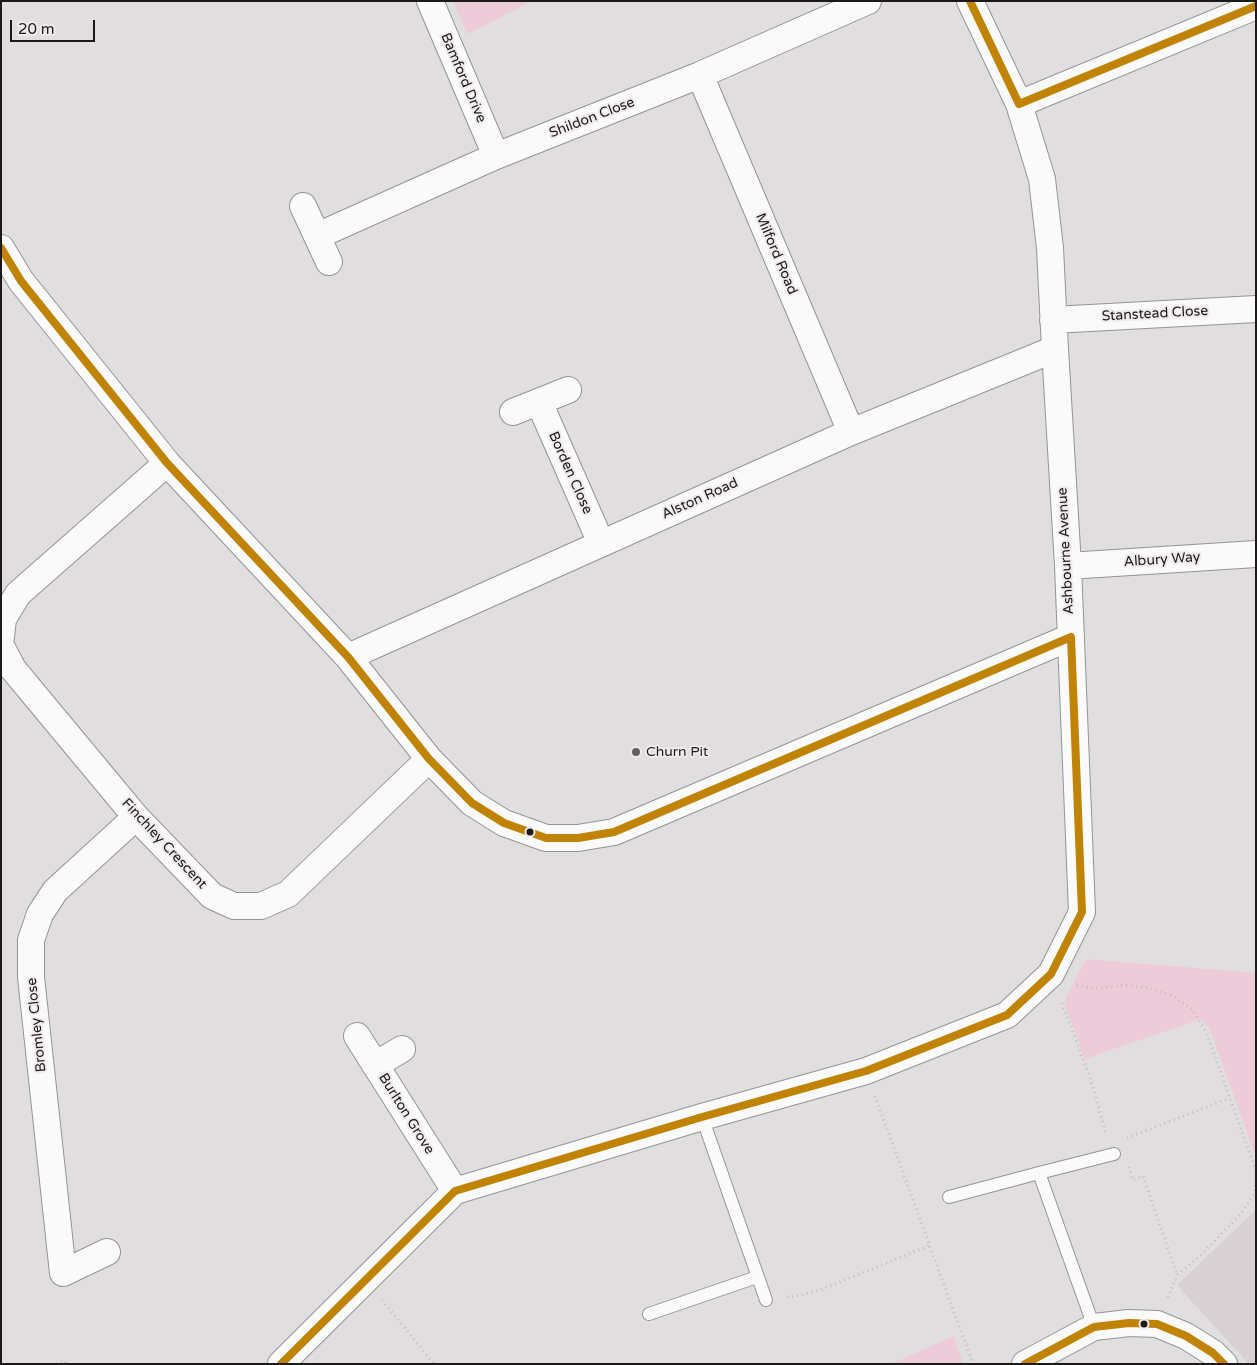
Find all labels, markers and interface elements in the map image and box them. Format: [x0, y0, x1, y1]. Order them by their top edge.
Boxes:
scale bar [12, 10, 98, 42]
text: 20 m [18, 20, 55, 38]
street label: Bamford Drive [437, 31, 489, 125]
street label: Shildon Close [547, 94, 637, 142]
street label: Milford Road [751, 211, 801, 297]
street label: Stanstead Close [1101, 303, 1209, 325]
street label: Borden Close [544, 429, 596, 517]
street label: Alston Road [659, 475, 741, 523]
street label: Ashbourne Avenue [1054, 487, 1078, 615]
street label: Albury Way [1123, 549, 1201, 571]
place label: Churn Pit [646, 744, 708, 760]
marker: Churn Pit [630, 746, 642, 758]
street label: Finchley Crescent [118, 795, 210, 893]
unlabelled marker [525, 827, 535, 837]
street label: Bromley Close [24, 977, 50, 1073]
street label: Burlton Grove [374, 1070, 438, 1158]
unlabelled marker [1139, 1319, 1149, 1329]

